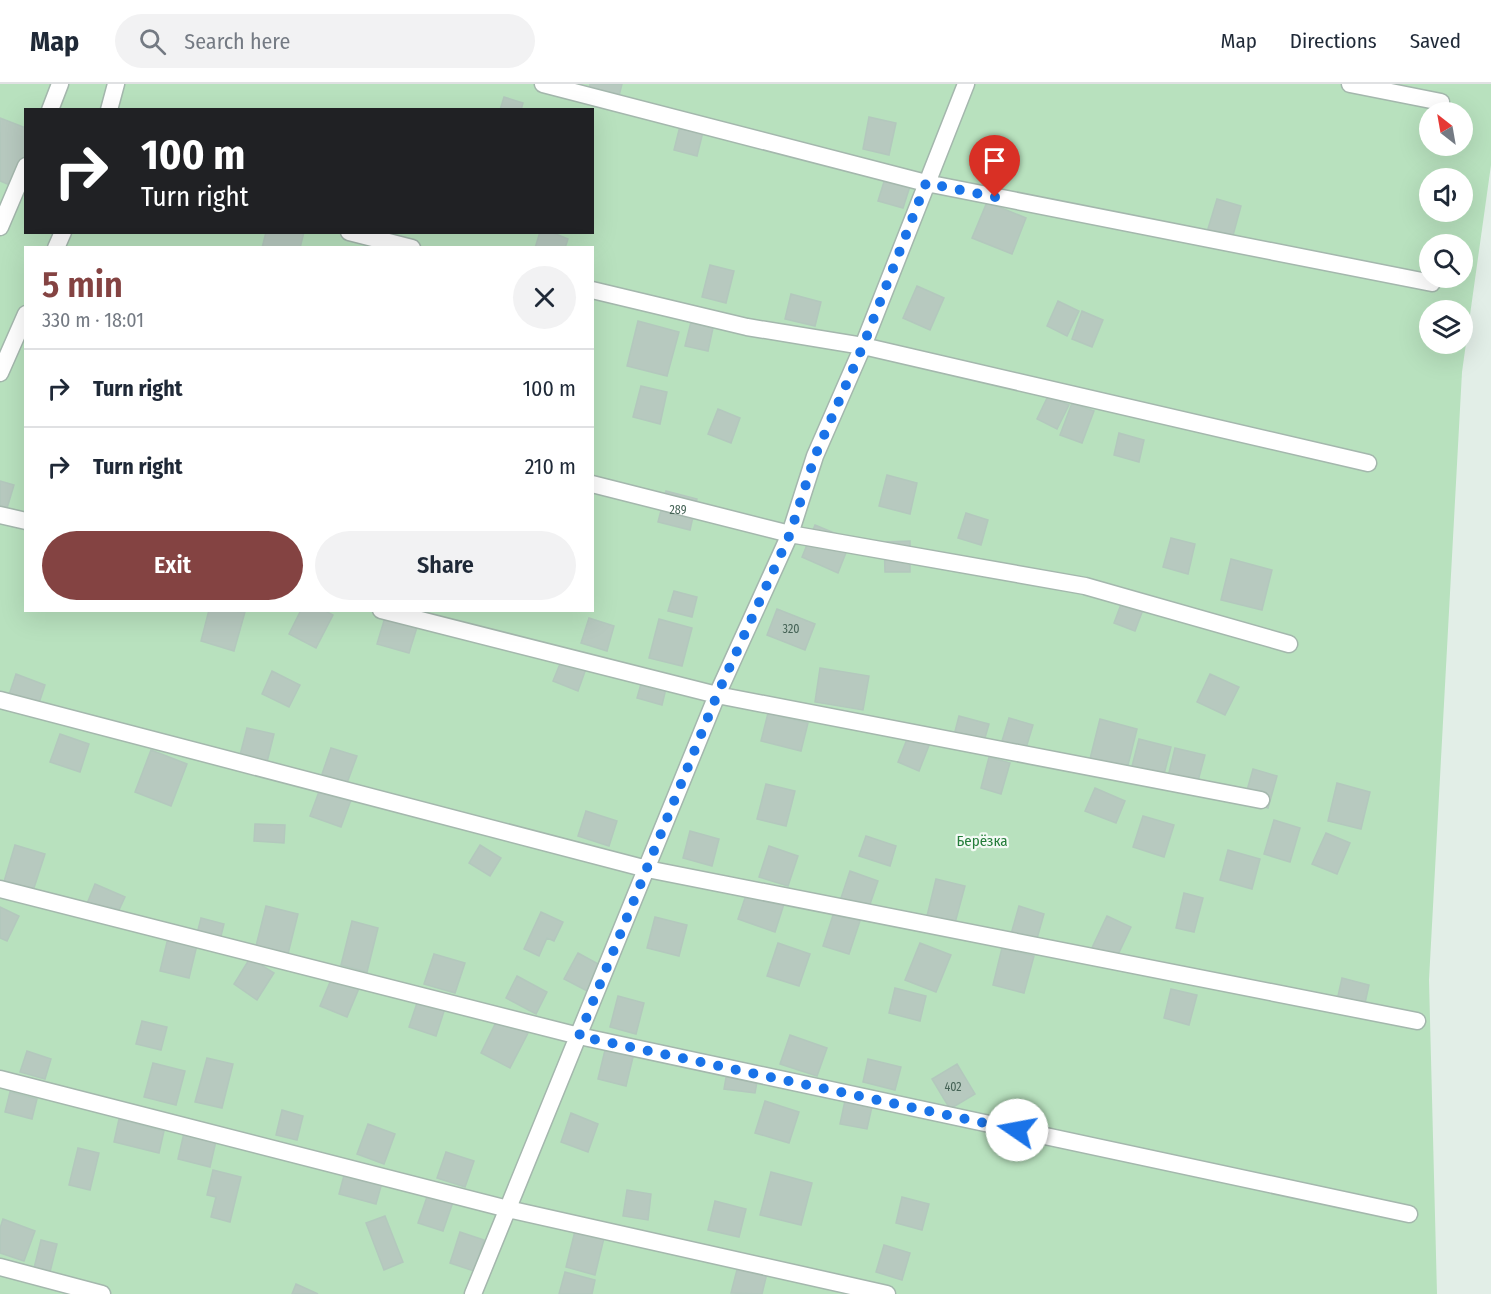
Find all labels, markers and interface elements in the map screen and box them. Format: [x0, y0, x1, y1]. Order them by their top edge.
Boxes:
search box [115, 14, 535, 68]
text: Map [30, 25, 79, 58]
icon: search [136, 25, 169, 58]
text: Search here [184, 28, 290, 55]
text: Map [1220, 28, 1257, 54]
text: Directions [1290, 28, 1377, 54]
text: Saved [1410, 28, 1461, 54]
north arrow [1419, 102, 1473, 156]
map controls [1419, 102, 1473, 354]
text: 100 m [141, 130, 245, 180]
icon: right [42, 132, 120, 210]
pin [969, 135, 1020, 197]
icon: arrive [978, 144, 1011, 177]
button: sound [1419, 168, 1473, 222]
text: Turn right [141, 181, 249, 213]
button: search [1419, 234, 1473, 288]
text: 5 min [42, 263, 123, 307]
button: close [513, 266, 576, 329]
button: layers [1419, 300, 1473, 354]
text: 330 m · 18:01 [42, 308, 144, 332]
icon: right [42, 372, 75, 405]
text: Turn right [93, 375, 182, 402]
text: 100 m [522, 375, 576, 402]
icon: right [42, 450, 75, 483]
text: Turn right [93, 453, 182, 480]
text: 210 m [525, 453, 576, 480]
house number: 289 [670, 503, 687, 517]
button: Exit [42, 531, 303, 600]
button: Share [315, 531, 576, 600]
house number: 320 [783, 622, 799, 636]
park label: Берёзка [956, 832, 1008, 850]
house number: 402 [944, 1080, 962, 1094]
position arrow [985, 1098, 1049, 1162]

